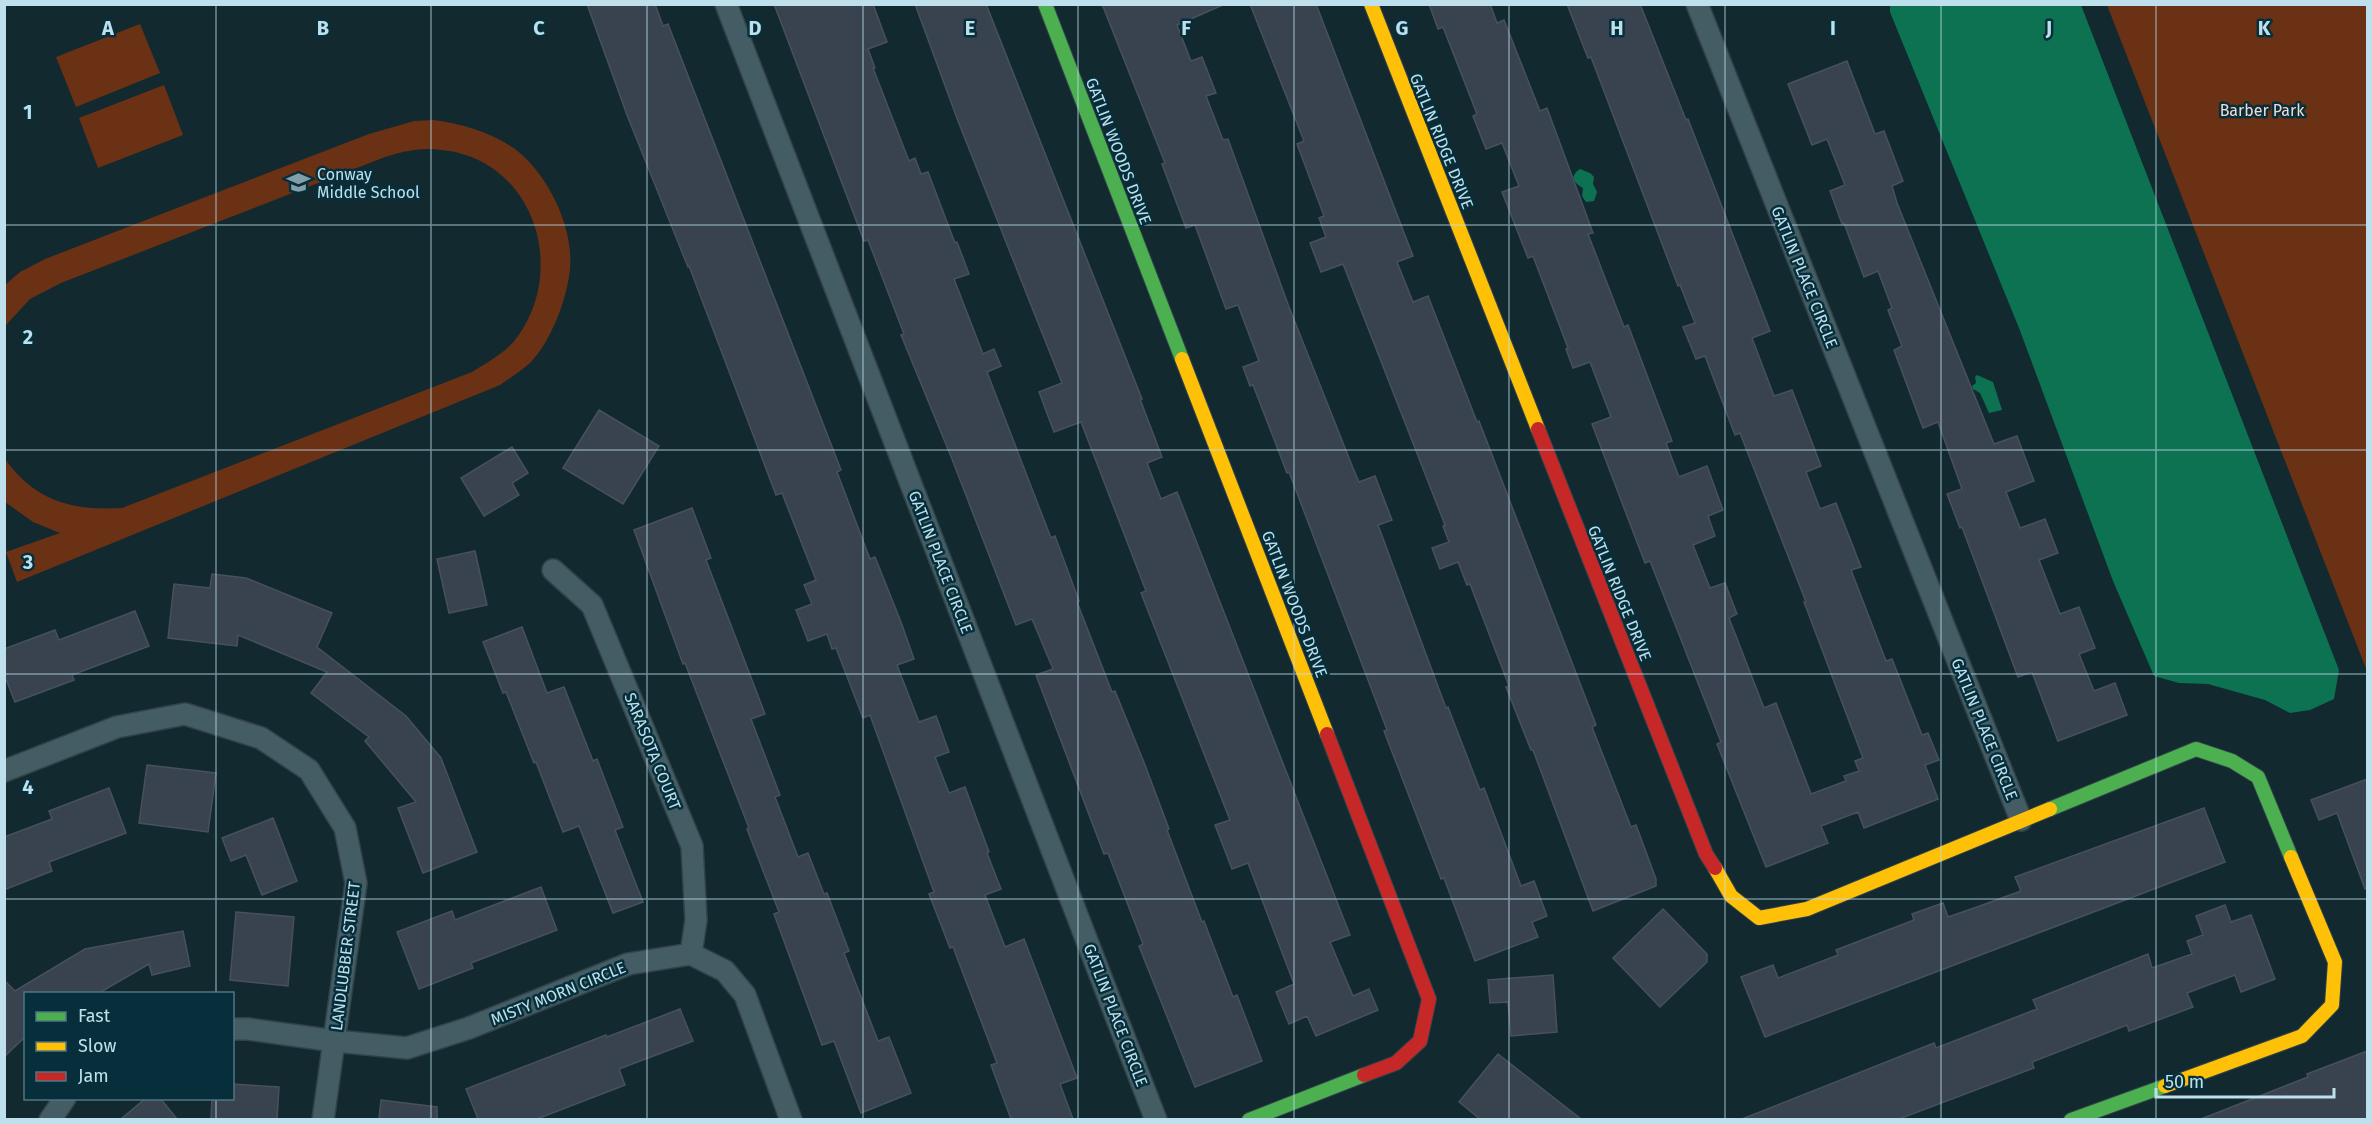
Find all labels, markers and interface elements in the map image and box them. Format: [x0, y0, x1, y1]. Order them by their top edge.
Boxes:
text: A [101, 16, 115, 40]
text: B [317, 16, 329, 40]
text: C [533, 16, 545, 40]
text: D [748, 16, 762, 40]
text: E [965, 16, 975, 40]
text: F [1181, 16, 1191, 40]
text: G [1396, 16, 1408, 40]
text: H [1610, 16, 1624, 40]
text: I [1830, 16, 1836, 40]
text: J [2045, 16, 2052, 40]
text: K [2258, 16, 2271, 40]
street label: GATLIN RIDGE DRIVE [1406, 71, 1477, 212]
street label: GATLIN WOODS DRIVE [1082, 75, 1155, 227]
text: 1 [23, 100, 33, 124]
park label: Barber Park [2220, 101, 2305, 120]
place label: Conway Middle School [317, 165, 420, 202]
school or university icon: Conway Middle School [286, 170, 312, 196]
street label: GATLIN PLACE CIRCLE [1767, 203, 1842, 351]
text: 2 [23, 325, 33, 349]
street label: GATLIN PLACE CIRCLE [905, 488, 977, 636]
street label: GATLIN RIDGE DRIVE [1584, 523, 1655, 664]
street label: GATLIN WOODS DRIVE [1258, 528, 1331, 680]
text: 3 [22, 550, 33, 574]
street label: GATLIN PLACE CIRCLE [1947, 655, 2022, 803]
street label: SARASOTA COURT [620, 690, 685, 813]
text: 4 [22, 775, 34, 799]
street label: LANDLUBBER STREET [327, 880, 364, 1032]
street label: GATLIN PLACE CIRCLE [1080, 941, 1152, 1089]
street label: MISTY MORN CIRCLE [488, 958, 628, 1029]
legend [24, 992, 234, 1100]
text: Fast [78, 1005, 111, 1027]
text: Slow [78, 1035, 117, 1057]
scale bar [2156, 1061, 2334, 1099]
text: Jam [78, 1065, 109, 1087]
text: 50 m [2165, 1071, 2204, 1093]

